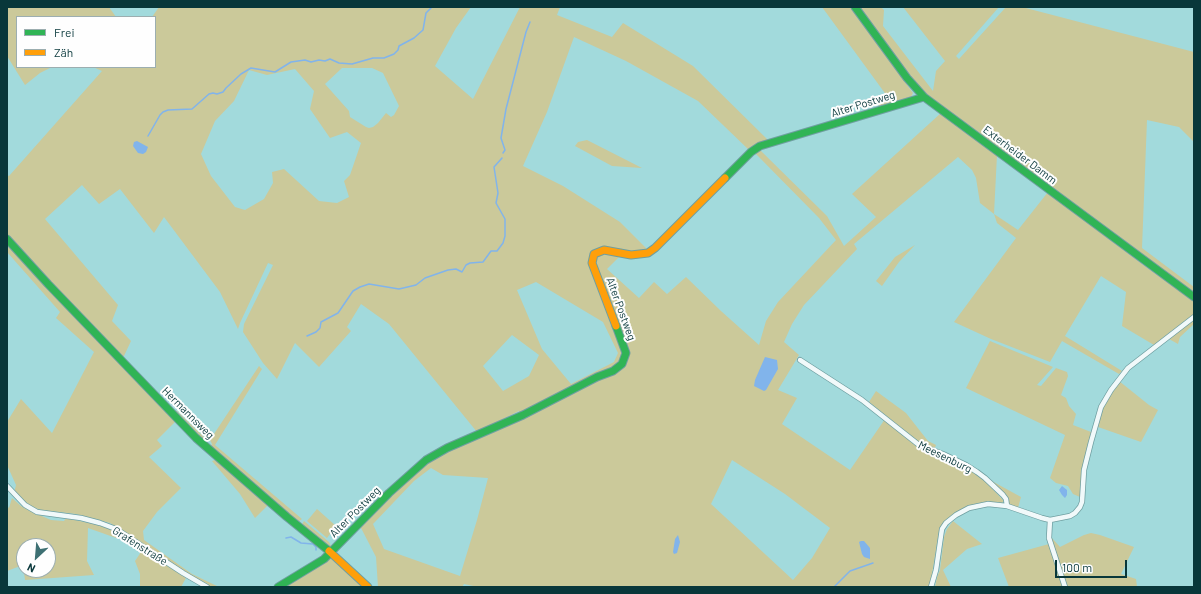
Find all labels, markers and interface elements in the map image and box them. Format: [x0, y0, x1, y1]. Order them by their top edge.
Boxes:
legend [16, 16, 156, 68]
text: Frei [54, 25, 74, 39]
text: Zäh [54, 45, 73, 59]
street label: Alter Postweg [829, 88, 897, 120]
street label: Exterheider Damm [981, 123, 1059, 187]
street label: Alter Postweg [603, 276, 639, 342]
street label: Hermannsweg [159, 384, 217, 442]
street label: Meesenburg [916, 438, 974, 476]
street label: Alter Postweg [327, 484, 383, 540]
street label: Grafenstraße [110, 524, 170, 568]
north arrow [16, 538, 56, 578]
scale bar [1057, 552, 1129, 578]
text: 100 m [1062, 560, 1092, 574]
text: N [25, 561, 37, 576]

